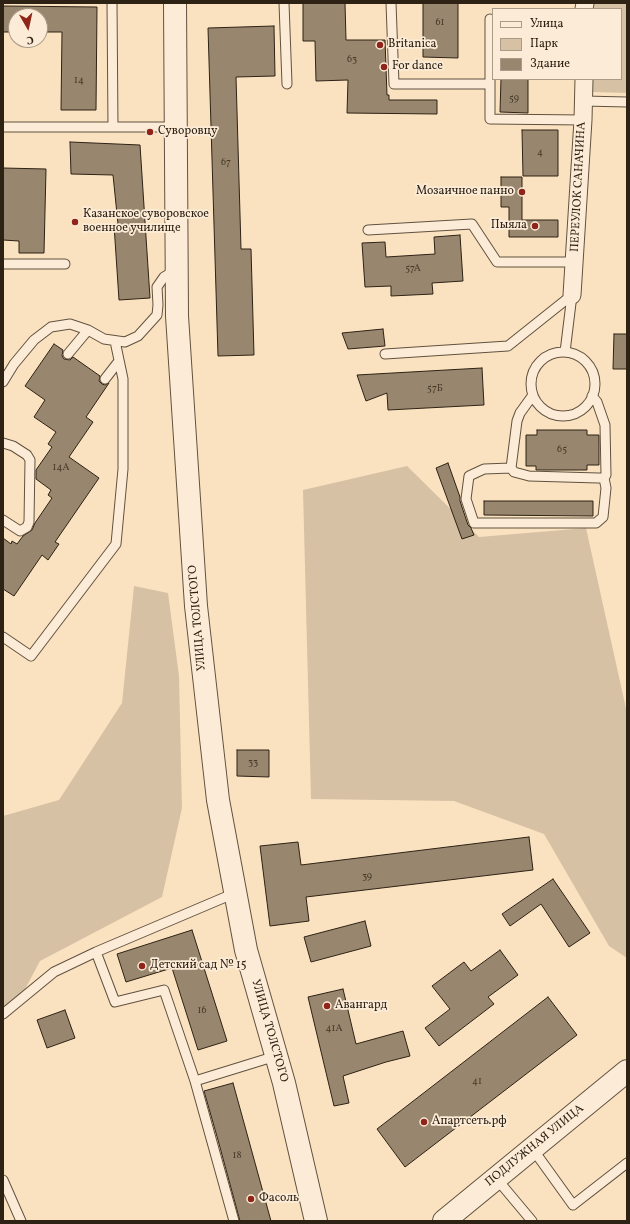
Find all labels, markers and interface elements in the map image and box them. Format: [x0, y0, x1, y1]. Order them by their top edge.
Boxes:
north arrow [8, 8, 48, 48]
legend [492, 8, 622, 80]
text: Улица [530, 16, 563, 32]
house number: 61 [436, 17, 444, 29]
text: С [25, 31, 34, 47]
text: Парк [530, 36, 558, 52]
place label: Britanica [388, 38, 436, 52]
marker: Britanica [375, 40, 385, 50]
house number: 63 [347, 54, 357, 66]
text: Здание [530, 56, 570, 72]
place label: For dance [392, 60, 443, 74]
marker: For dance [379, 62, 389, 72]
house number: 14 [74, 75, 84, 87]
house number: 59 [509, 93, 519, 105]
street label: ПЕРЕУЛОК САНАЧИНА [568, 121, 590, 253]
place label: Суворовцу [158, 125, 217, 139]
marker: Суворовцу [145, 127, 155, 137]
house number: 4 [537, 147, 543, 159]
house number: 67 [221, 157, 231, 169]
place label: Мозаичное панно [416, 185, 514, 199]
marker: Мозаичное панно [517, 187, 527, 197]
place label: Казанское суворовское военное училище [83, 208, 209, 236]
marker: Казанское суворовское военное училище [70, 217, 80, 227]
place label: Пыяла [491, 219, 527, 233]
marker: Пыяла [530, 221, 540, 231]
house number: 57А [405, 263, 421, 275]
house number: 57Б [427, 383, 443, 395]
house number: 65 [557, 444, 567, 456]
house number: 14А [53, 462, 69, 474]
street label: УЛИЦА ТОЛСТОГО [186, 564, 210, 672]
house number: 33 [248, 757, 258, 769]
house number: 39 [362, 871, 372, 883]
place label: Детский сад № 15 [150, 959, 246, 973]
marker: Детский сад № 15 [137, 961, 147, 971]
street label: УЛИЦА ТОЛСТОГО [247, 978, 291, 1084]
place label: Авангард [335, 999, 387, 1013]
marker: Авангард [322, 1001, 332, 1011]
house number: 16 [198, 1005, 206, 1017]
house number: 41А [326, 1023, 342, 1035]
house number: 41 [472, 1076, 482, 1088]
street label: ПОДЛУЖНАЯ УЛИЦА [483, 1102, 587, 1190]
place label: Апартсеть.рф [432, 1115, 507, 1129]
marker: Апартсеть.рф [419, 1117, 429, 1127]
house number: 18 [233, 1150, 241, 1162]
place label: Фасоль [259, 1192, 299, 1206]
marker: Фасоль [246, 1194, 256, 1204]

